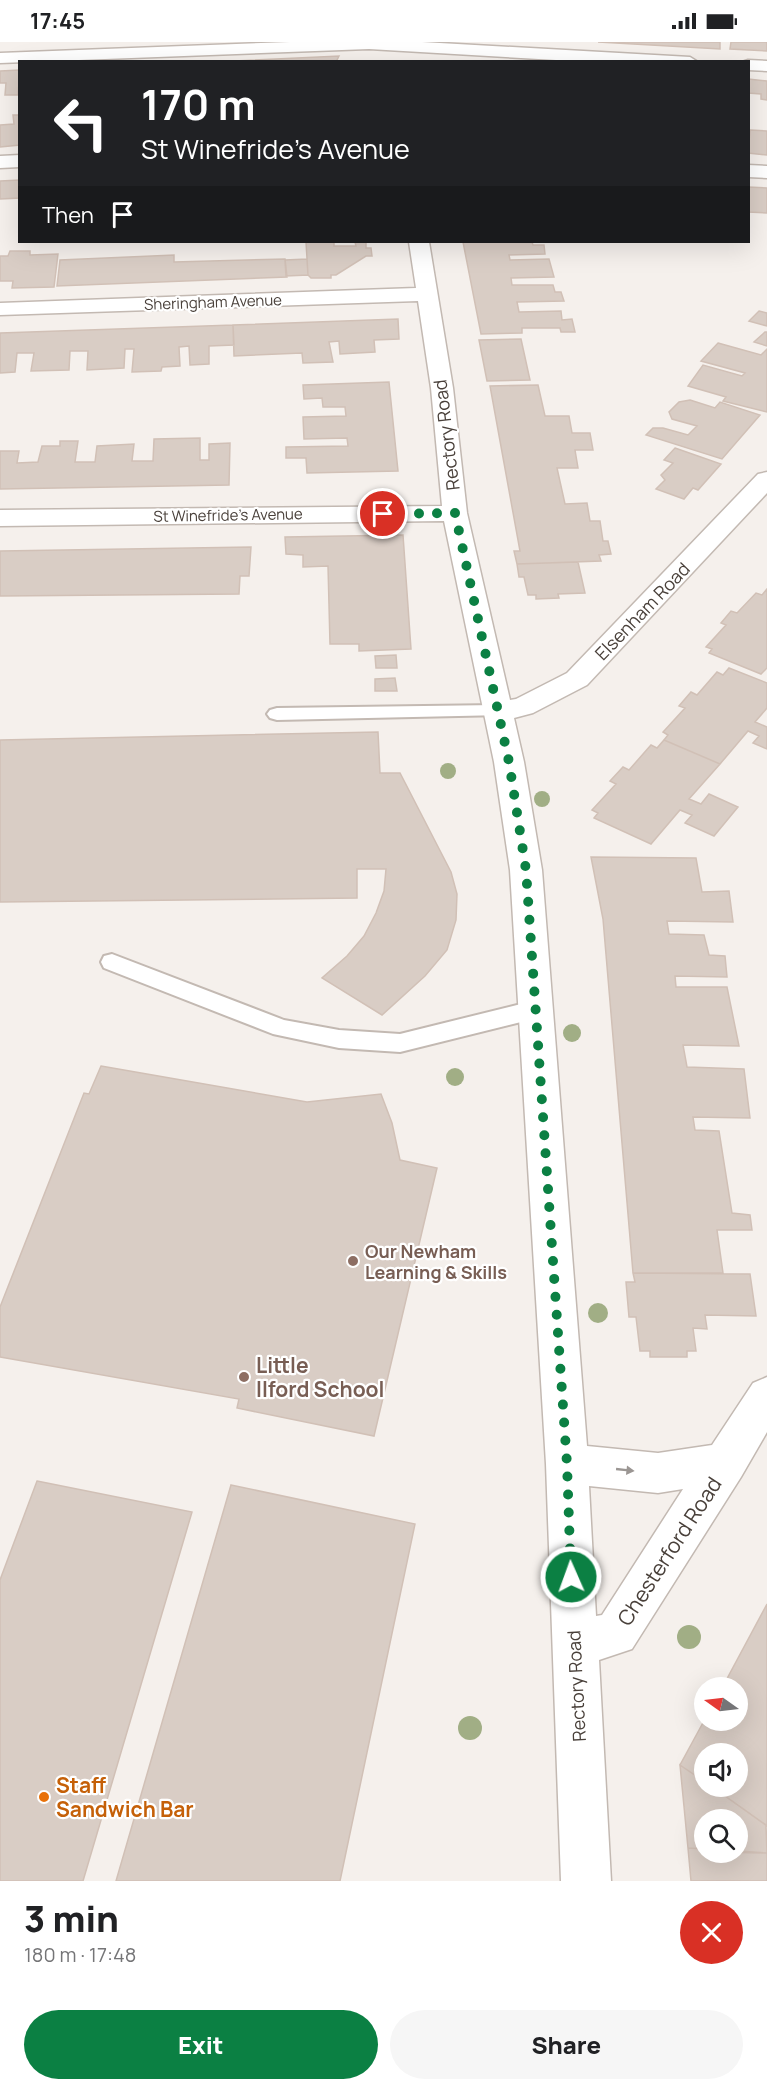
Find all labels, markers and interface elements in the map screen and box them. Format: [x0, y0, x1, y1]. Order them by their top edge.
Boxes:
text: 17:45 [30, 6, 85, 36]
text: 170 m [141, 75, 256, 133]
icon: left [42, 84, 120, 162]
text: St Winefride's Avenue [141, 130, 410, 167]
icon: arrive [106, 198, 139, 231]
text: Then [42, 200, 94, 230]
street label: Sheringham Avenue [144, 289, 283, 315]
street label: Rectory Road [427, 378, 465, 492]
pin [357, 488, 408, 539]
icon: arrive [366, 497, 399, 530]
street label: St Winefride's Avenue [153, 503, 303, 527]
street label: Elsenham Road [589, 557, 695, 665]
place label: Our Newham Learning & Skills [365, 1239, 507, 1284]
marker: Our Newham Learning & Skills [346, 1254, 360, 1268]
place label: Little Ilford School [256, 1351, 384, 1403]
marker: Little Ilford School [237, 1370, 251, 1384]
one-way arrow [616, 1465, 635, 1475]
street label: Chesterford Road [610, 1471, 728, 1631]
position arrow [539, 1545, 603, 1609]
street label: Rectory Road [561, 1630, 591, 1742]
north arrow [694, 1677, 748, 1731]
map controls [694, 1677, 748, 1863]
button: sound [694, 1743, 748, 1797]
place label: Staff Sandwich Bar [56, 1771, 194, 1823]
marker: Staff Sandwich Bar [37, 1790, 51, 1804]
button: search [694, 1809, 748, 1863]
text: 3 min [24, 1894, 119, 1943]
button: close [680, 1901, 743, 1964]
text: 180 m · 17:48 [24, 1941, 136, 1968]
button: Exit [24, 2010, 378, 2079]
button: Share [390, 2010, 743, 2079]

